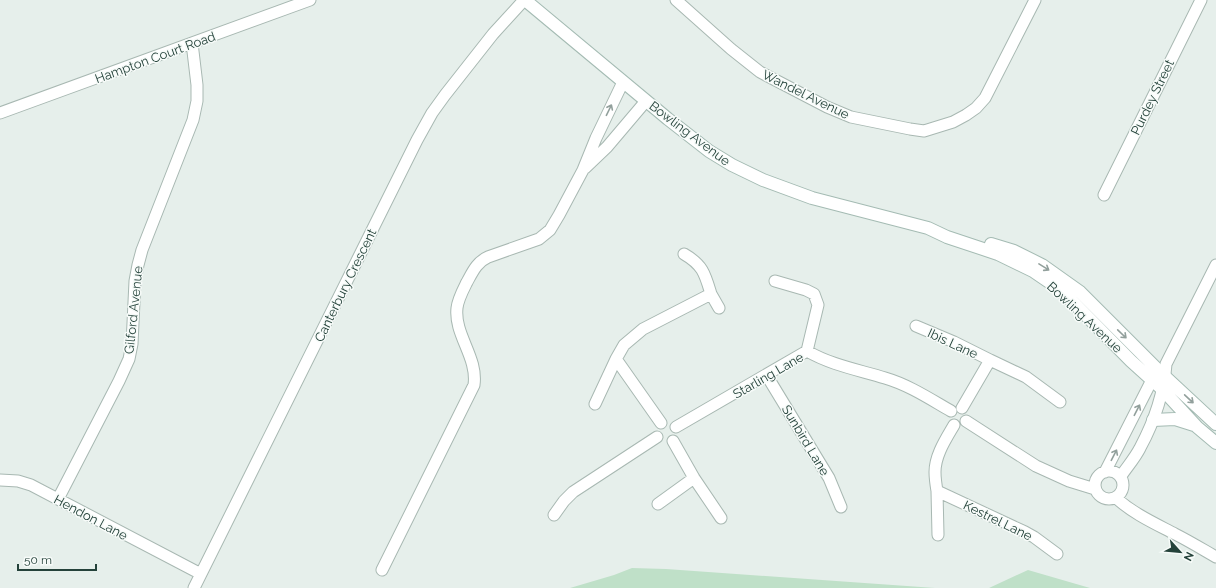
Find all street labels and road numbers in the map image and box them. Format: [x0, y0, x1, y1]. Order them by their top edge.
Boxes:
street label: Hampton Court Road [93, 29, 217, 86]
street label: Purdey Street [1128, 57, 1177, 137]
street label: Wandel Avenue [760, 67, 852, 122]
street label: Bowling Avenue [646, 98, 733, 169]
street label: Canterbury Crescent [312, 226, 380, 344]
street label: Gilford Avenue [121, 265, 146, 355]
street label: Bowling Avenue [1044, 279, 1126, 356]
street label: Ibis Lane [925, 325, 981, 362]
street label: Starling Lane [730, 349, 807, 402]
street label: Sunbird Lane [779, 402, 833, 479]
street label: Hendon Lane [51, 492, 130, 543]
street label: Kestrel Lane [961, 497, 1035, 544]

